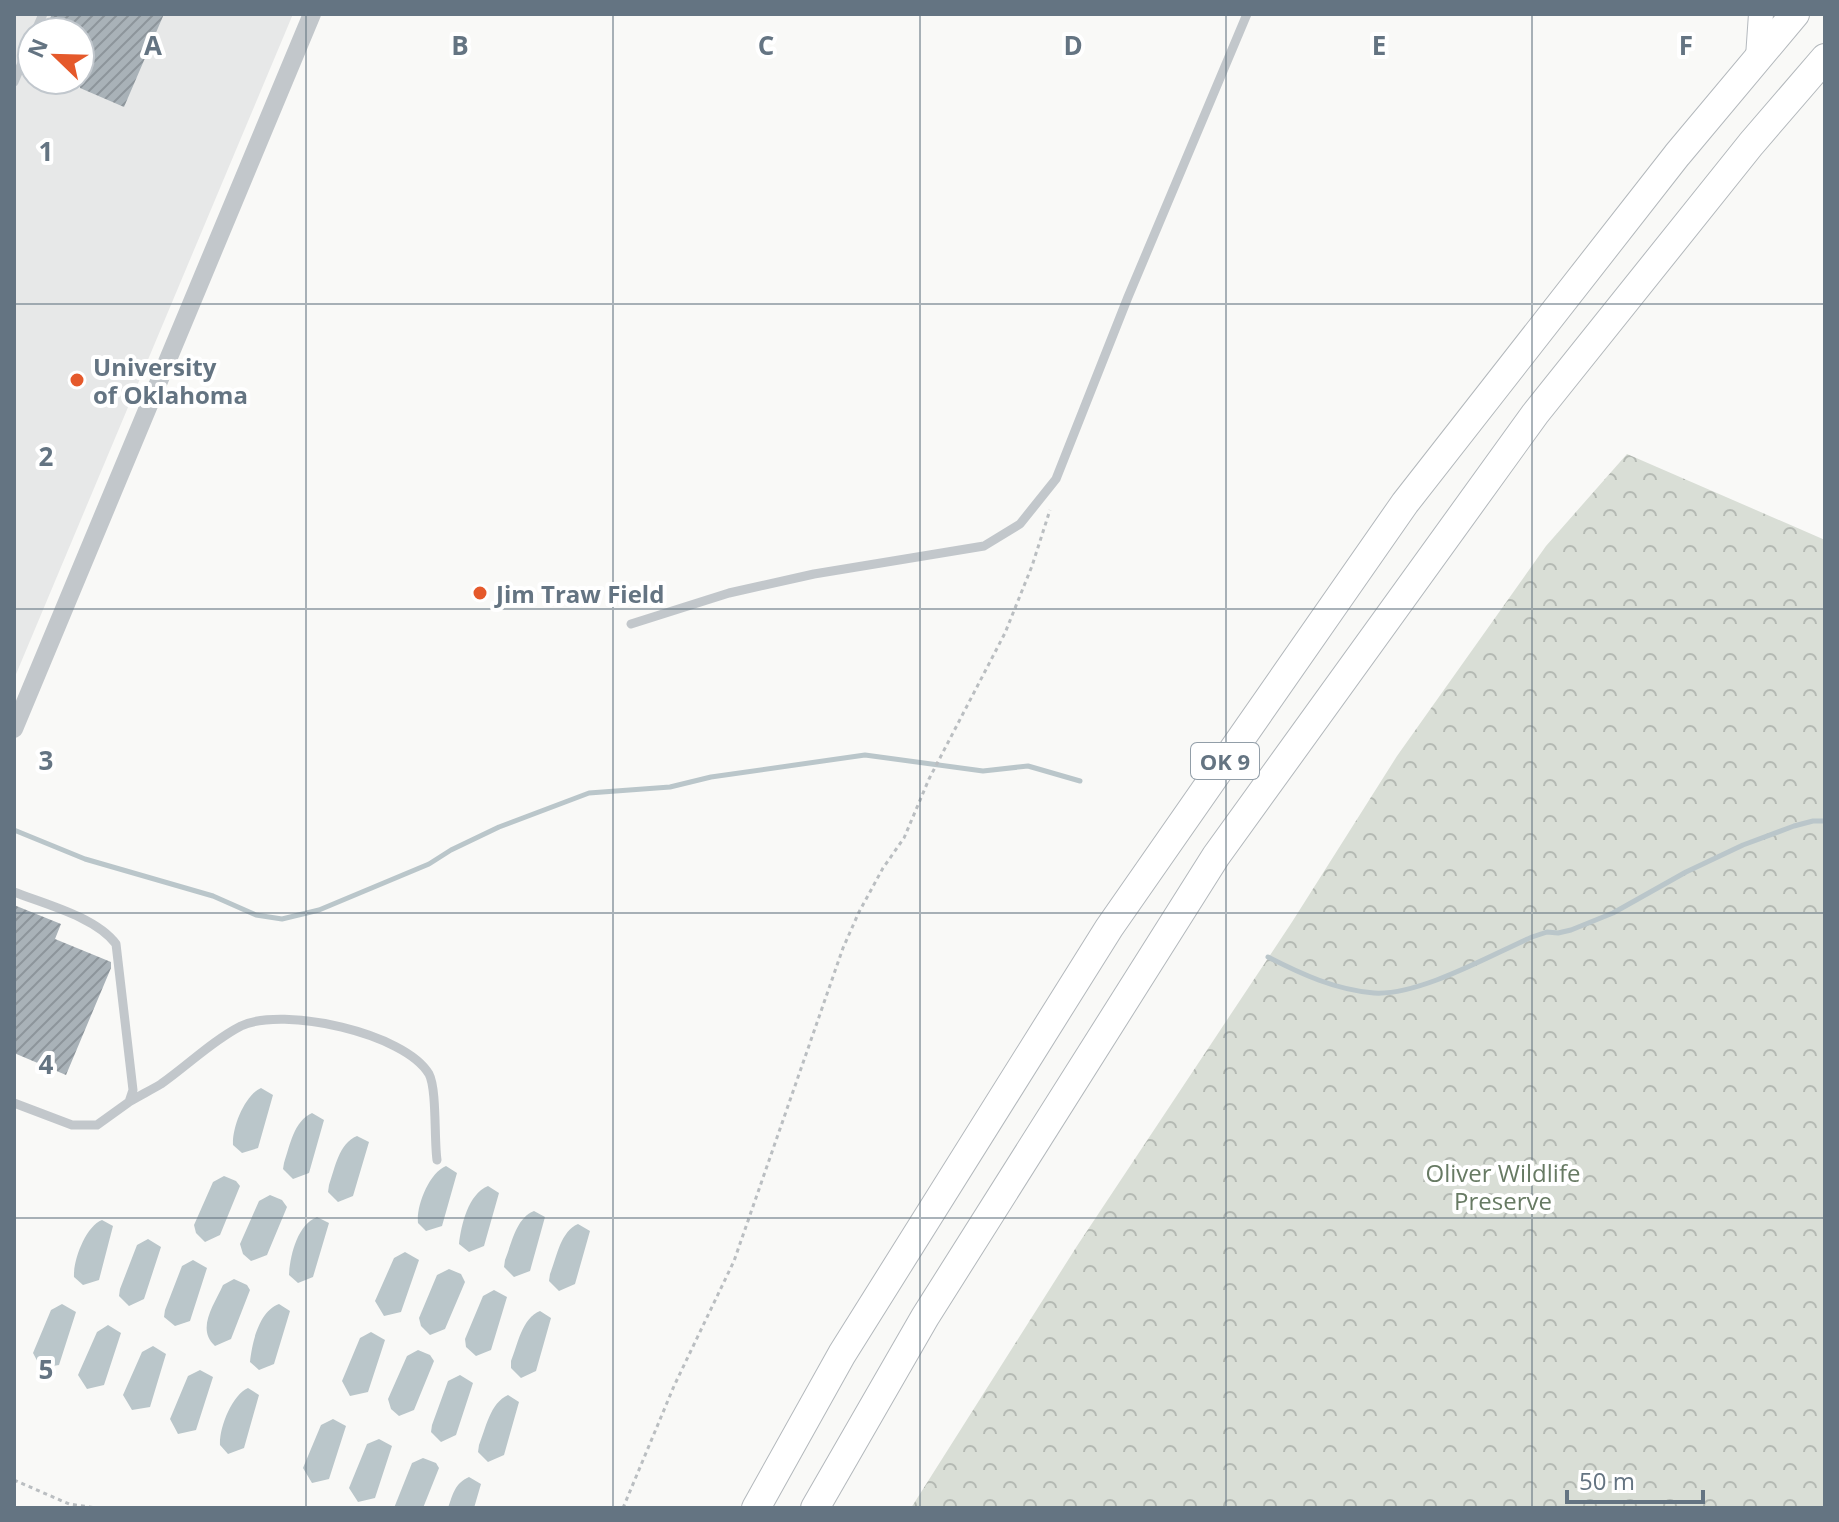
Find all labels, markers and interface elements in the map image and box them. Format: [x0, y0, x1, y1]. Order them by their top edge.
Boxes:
north arrow [16, 16, 96, 96]
text: A [144, 27, 162, 63]
text: B [451, 27, 469, 63]
text: C [758, 27, 774, 63]
text: D [1063, 27, 1083, 63]
text: E [1372, 27, 1386, 63]
text: F [1679, 27, 1693, 63]
text: N [19, 34, 54, 62]
text: 1 [39, 133, 53, 169]
place label: University of Oklahoma [93, 350, 248, 411]
marker: University of Oklahoma [68, 371, 86, 389]
text: 2 [39, 438, 54, 474]
place label: Jim Traw Field [494, 577, 664, 610]
marker: Jim Traw Field [471, 584, 489, 602]
text: 3 [39, 742, 53, 778]
road number: OK 9 [1191, 743, 1259, 779]
text: 4 [39, 1046, 54, 1082]
park label: Oliver Wildlife Preserve [1426, 1156, 1580, 1217]
text: 5 [39, 1351, 53, 1387]
scale bar [1567, 1454, 1703, 1504]
text: 50 m [1579, 1464, 1635, 1497]

